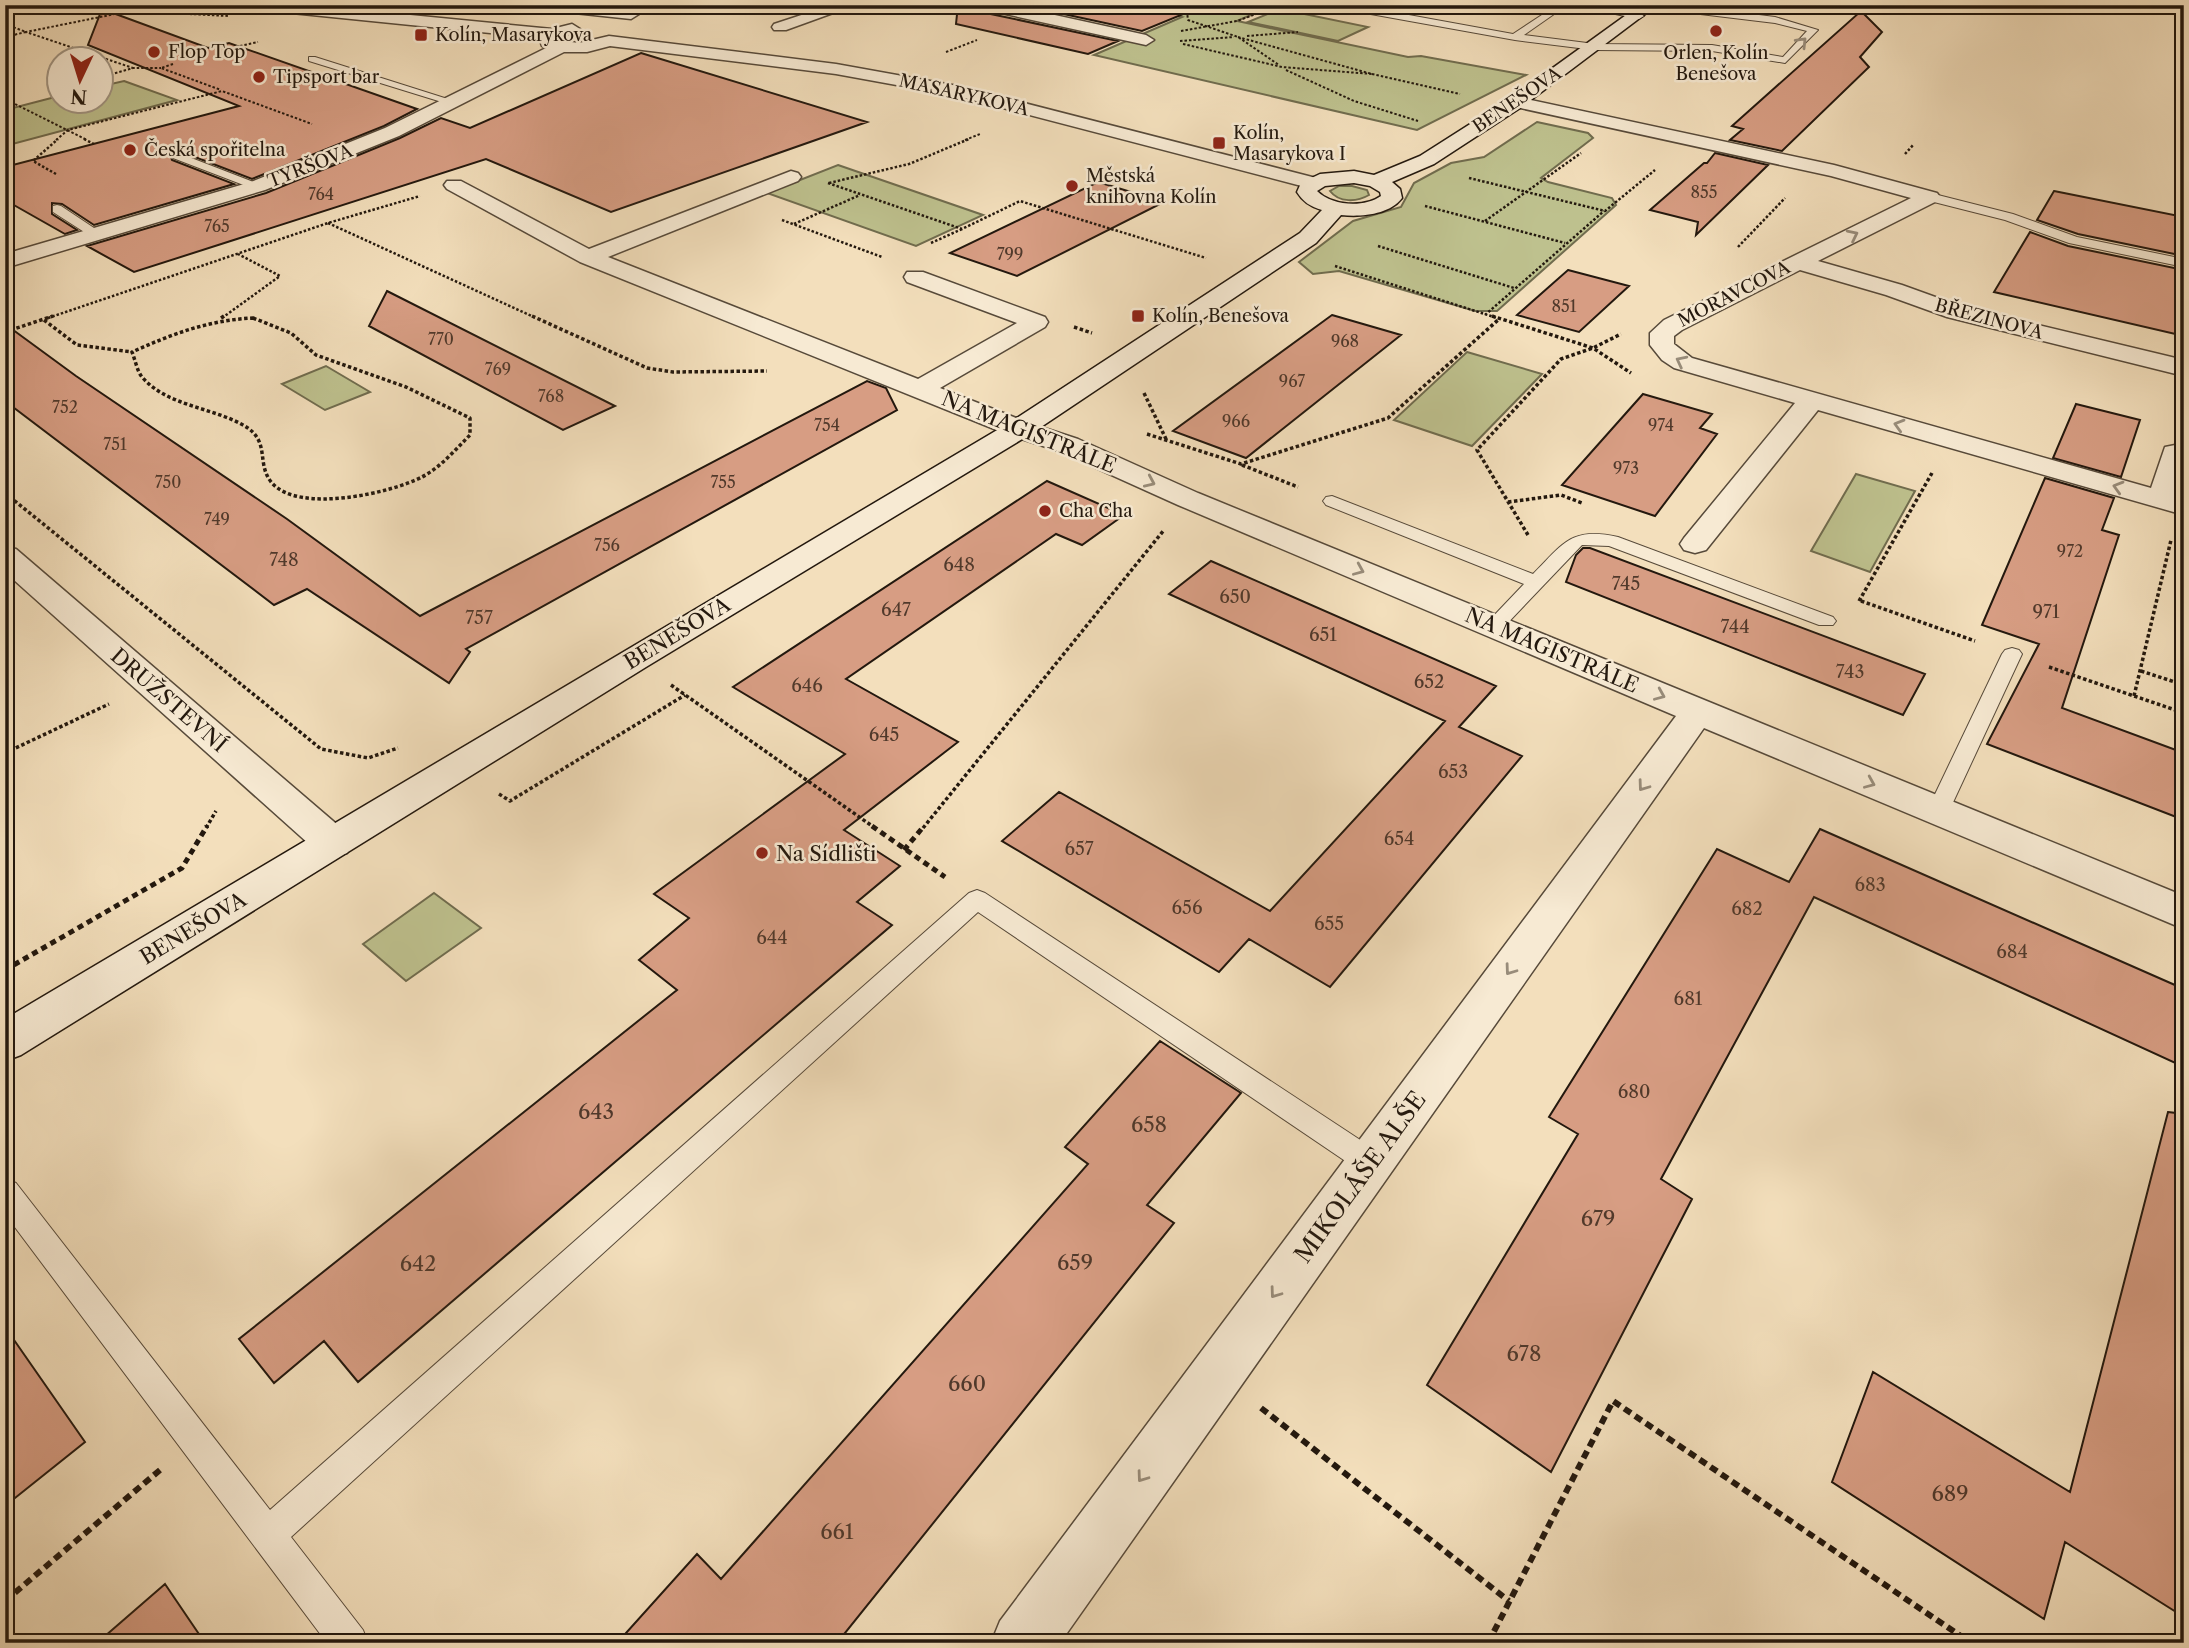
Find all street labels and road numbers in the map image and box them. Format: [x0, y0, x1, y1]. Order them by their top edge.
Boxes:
street label: BENEŠOVA [1467, 60, 1566, 138]
street label: MASARYKOVA [897, 69, 1032, 121]
street label: TYRŠOVA [264, 138, 356, 192]
street label: MORAVCOVA [1674, 256, 1795, 332]
street label: BŘEZINOVA [1933, 292, 2047, 344]
street label: NA MAGISTRÁLE [938, 386, 1120, 478]
street label: BENEŠOVA [619, 591, 735, 674]
street label: NA MAGISTRÁLE [1462, 602, 1642, 698]
street label: DRUŽSTEVNÍ [106, 643, 232, 757]
street label: BENEŠOVA [135, 886, 251, 969]
street label: MIKOLÁŠE ALŠE [1287, 1085, 1432, 1268]

